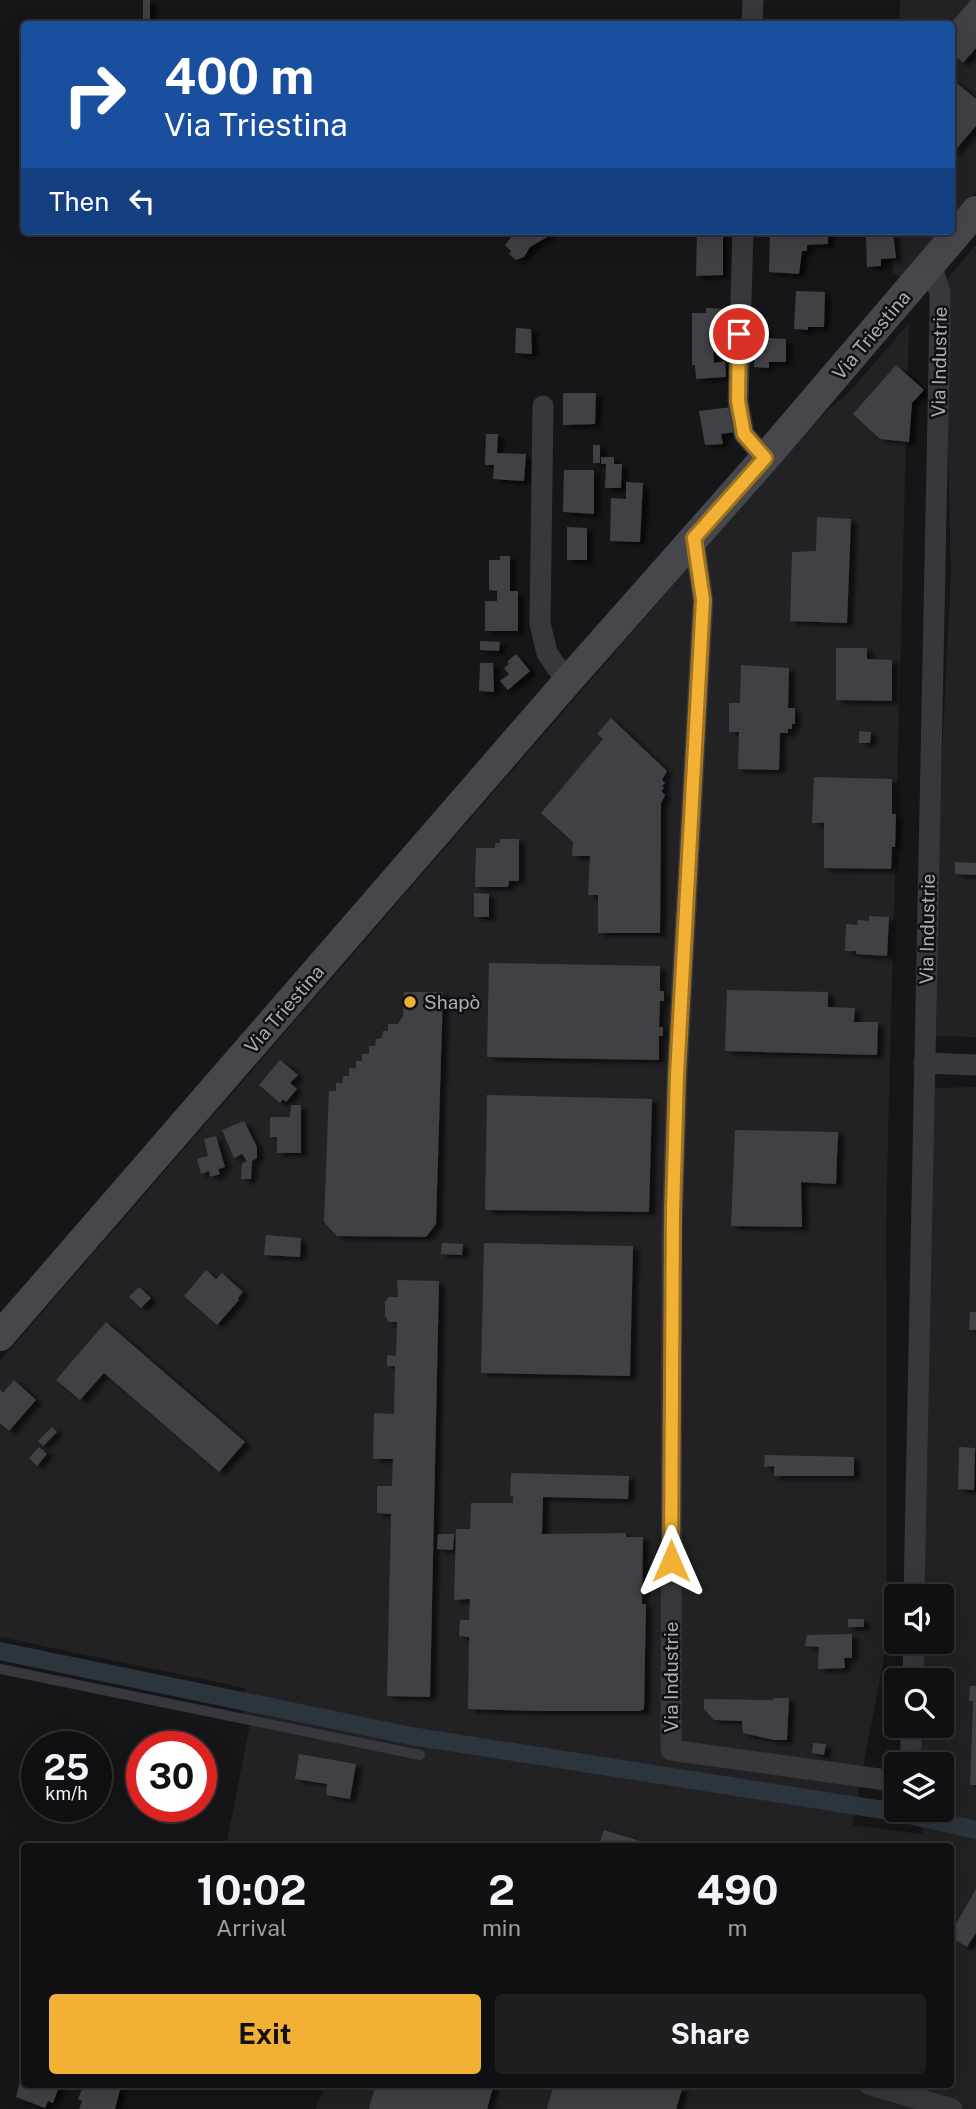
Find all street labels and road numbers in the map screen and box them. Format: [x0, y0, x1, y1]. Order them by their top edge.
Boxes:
street label: Via Triestina [827, 286, 915, 384]
street label: Via Industrie [927, 306, 951, 418]
street label: Via Industrie [915, 873, 939, 985]
street label: Via Triestina [240, 961, 328, 1057]
street label: Via Industrie [660, 1622, 682, 1733]

